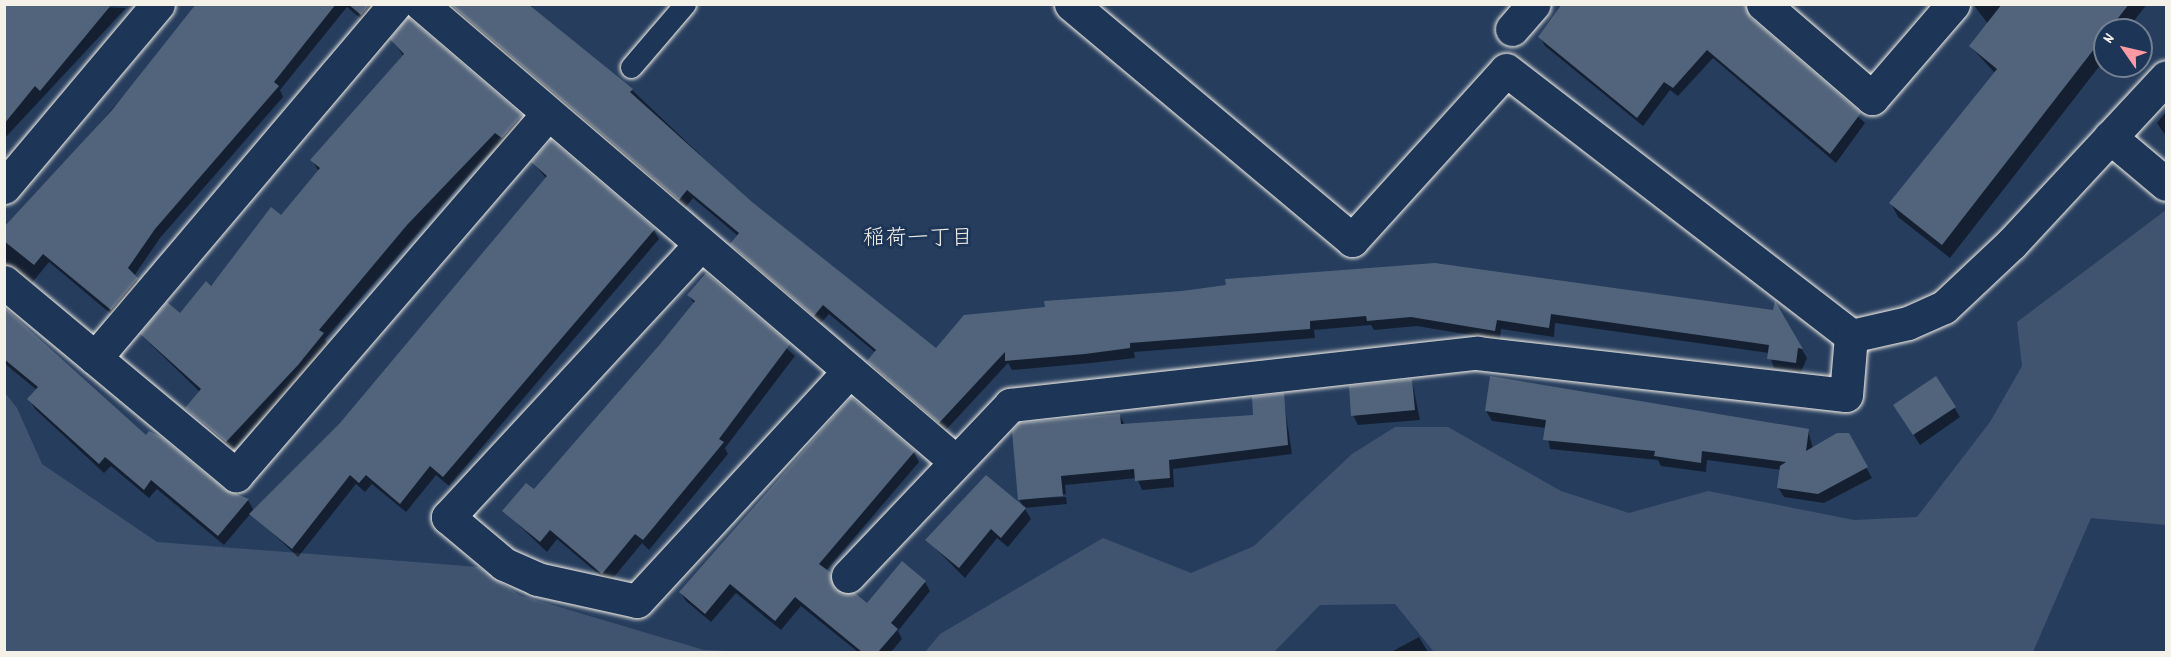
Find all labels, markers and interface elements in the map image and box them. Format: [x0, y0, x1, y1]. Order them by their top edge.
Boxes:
north arrow [2093, 18, 2153, 78]
text: N [2098, 29, 2121, 48]
district label: 稲荷一丁目 [863, 227, 973, 253]

